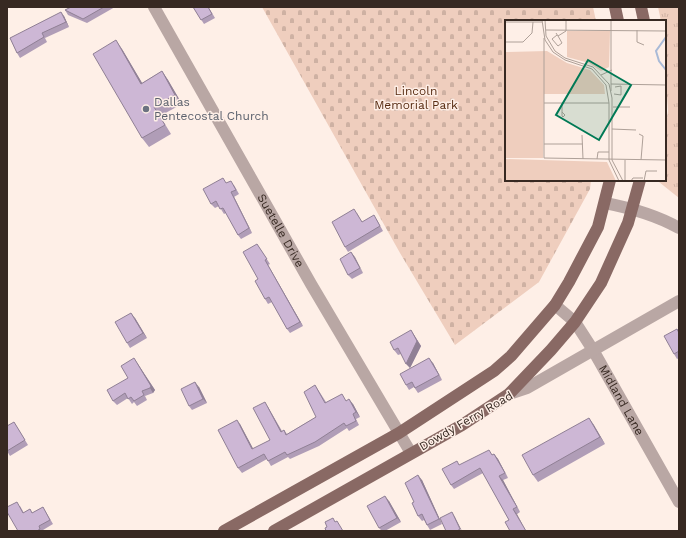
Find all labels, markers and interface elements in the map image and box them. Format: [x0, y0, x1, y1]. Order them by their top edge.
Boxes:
inset map [505, 20, 666, 181]
park label: Lincoln Memorial Park [374, 84, 458, 112]
place label: Dallas Pentecostal Church [154, 95, 269, 123]
marker: Dallas Pentecostal Church [141, 104, 151, 114]
street label: Suetelle Drive [254, 191, 307, 270]
street label: Midland Lane [596, 362, 647, 438]
street label: Dowdy Ferry Road [417, 389, 515, 453]

